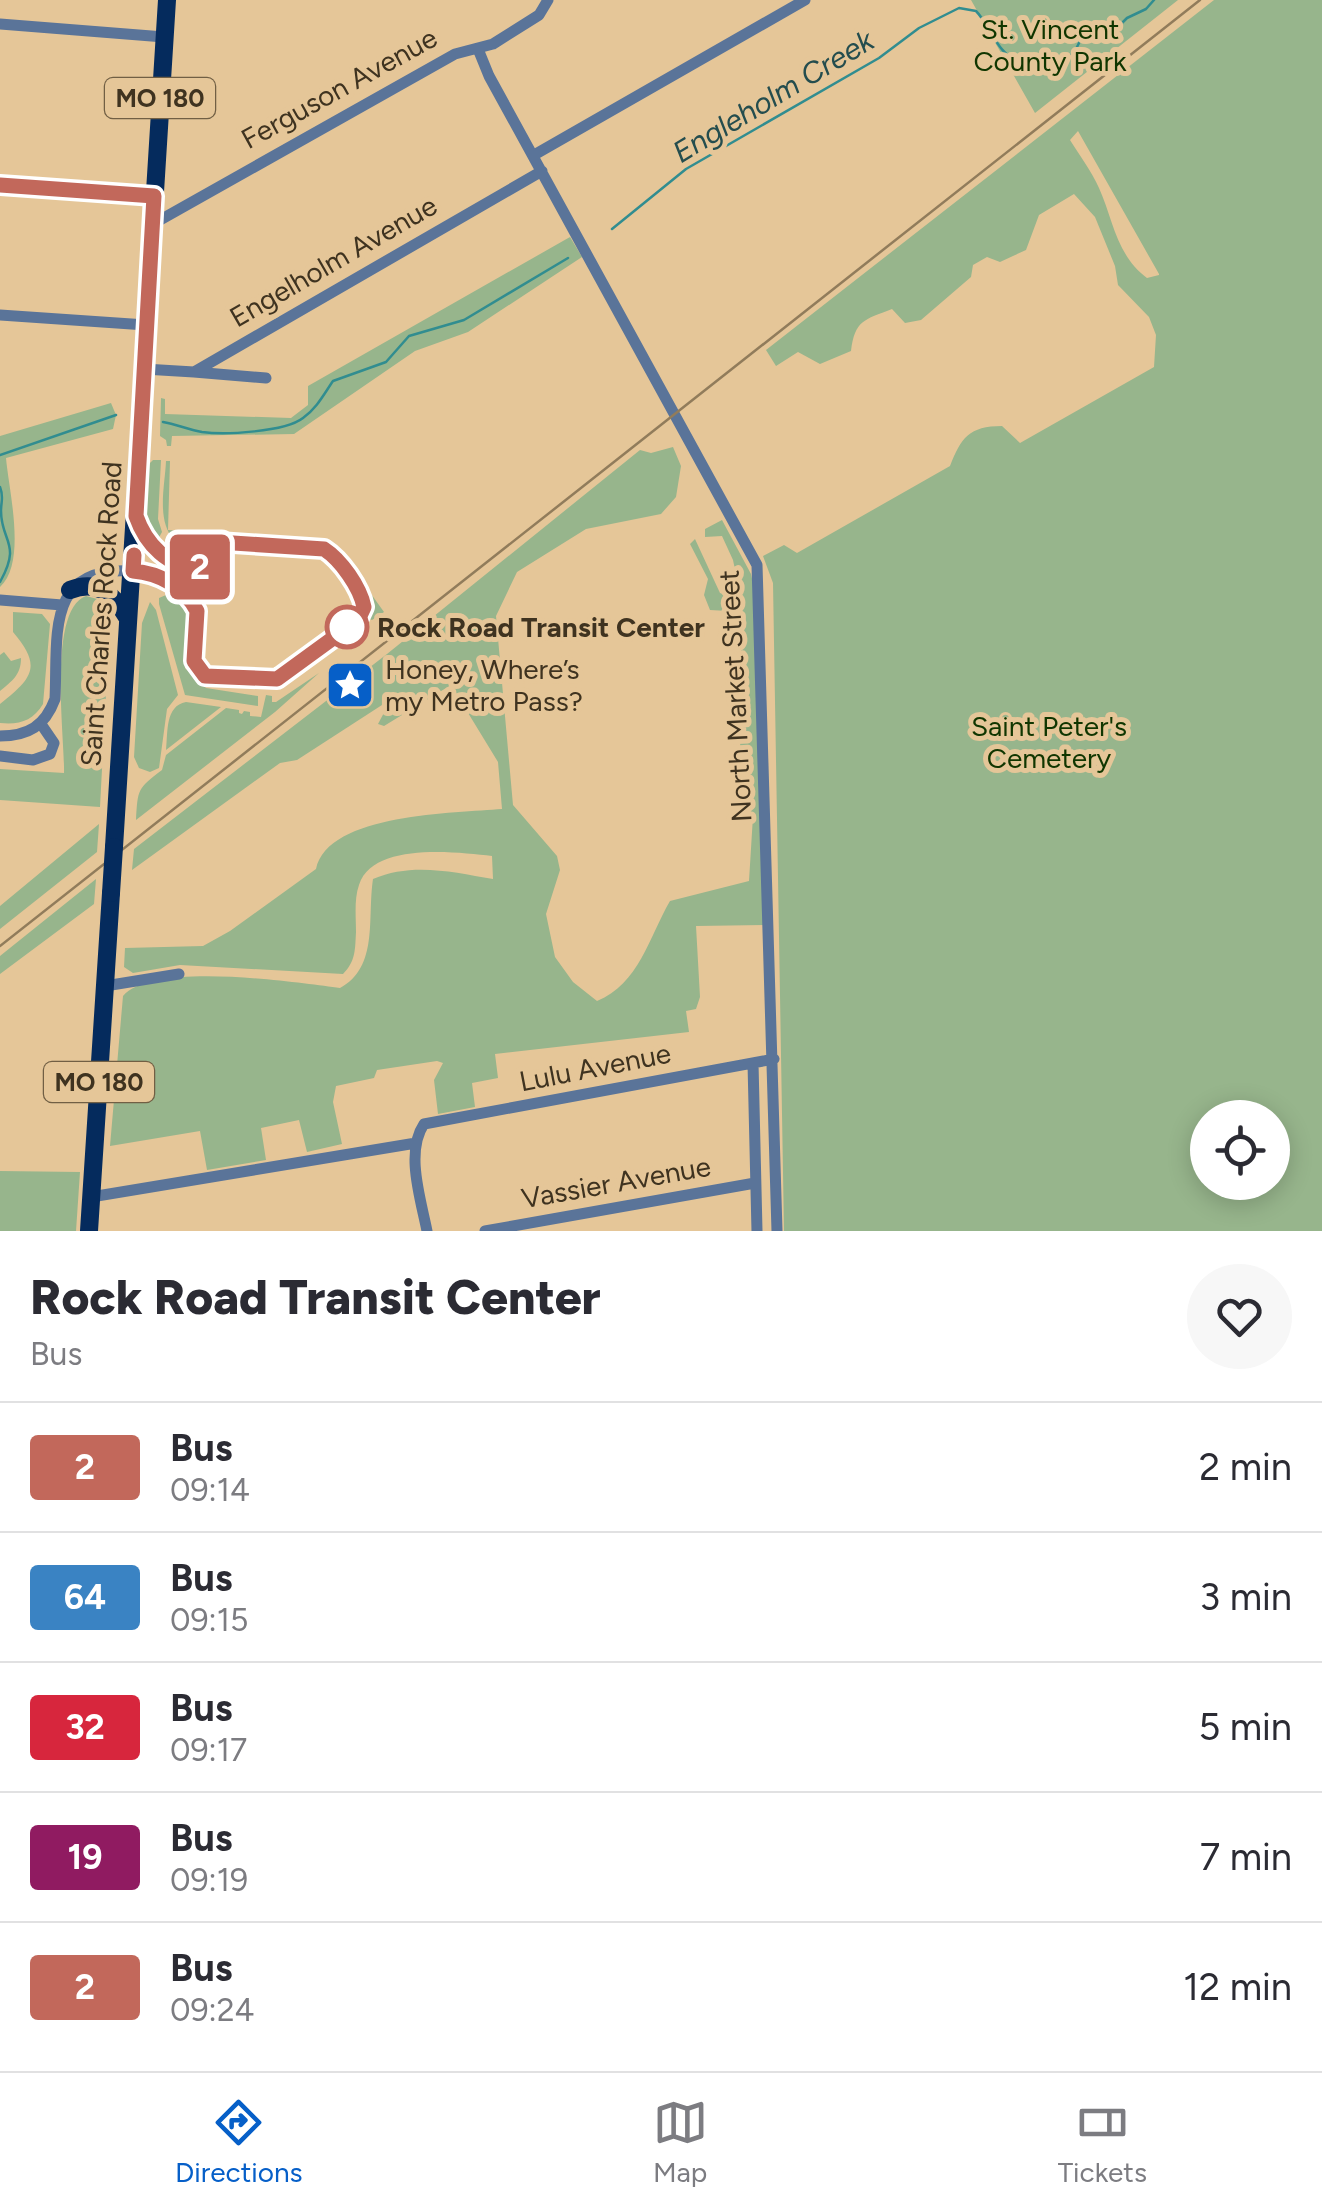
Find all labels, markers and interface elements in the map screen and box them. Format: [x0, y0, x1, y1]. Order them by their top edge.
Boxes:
park label: St. Vincent County Park [973, 12, 1127, 78]
street label: Ferguson Avenue [235, 20, 443, 156]
water label: Engleholm Creek [666, 21, 882, 171]
road number: MO 180 [105, 78, 215, 118]
street label: Engelholm Avenue [223, 188, 443, 334]
street label: Saint Charles Rock Road [73, 460, 129, 768]
line badge: 2 [168, 534, 232, 600]
text: 2 [190, 546, 210, 588]
street label: North Market Street [711, 569, 759, 823]
marker: Rock Road Transit Center [326, 606, 368, 648]
place label: Rock Road Transit Center [377, 610, 705, 644]
place label: Honey, Where’s my Metro Pass? [385, 652, 583, 718]
place icon: Honey, Where’s my Metro Pass? [324, 659, 376, 711]
park label: Saint Peter's Cemetery [971, 709, 1127, 775]
street label: Lulu Avenue [516, 1036, 674, 1098]
road number: MO 180 [44, 1062, 154, 1102]
map controls [1190, 1100, 1290, 1200]
button: locate [1190, 1100, 1290, 1200]
street label: Vassier Avenue [519, 1149, 713, 1215]
button: heart [1187, 1264, 1292, 1369]
text: Rock Road Transit Center [30, 1268, 601, 1326]
text: Bus [30, 1335, 82, 1373]
text: Bus [170, 1425, 233, 1471]
text: 2 min [1199, 1444, 1292, 1490]
text: 2 [75, 1446, 95, 1488]
text: 09:14 [170, 1471, 250, 1509]
text: Bus [170, 1555, 233, 1601]
text: 3 min [1200, 1574, 1292, 1620]
text: 64 [64, 1576, 106, 1618]
text: 09:15 [170, 1601, 248, 1639]
text: Bus [170, 1685, 233, 1731]
text: 5 min [1198, 1704, 1292, 1750]
text: 32 [65, 1706, 105, 1748]
text: 09:17 [170, 1731, 247, 1769]
text: Bus [170, 1815, 233, 1861]
text: 7 min [1200, 1834, 1292, 1880]
text: 19 [67, 1836, 103, 1878]
text: 09:19 [170, 1861, 248, 1899]
text: Bus [170, 1945, 233, 1991]
text: 12 min [1183, 1964, 1292, 2010]
text: 2 [75, 1966, 95, 2008]
text: 09:24 [170, 1991, 254, 2029]
tab: Directions [175, 2095, 303, 2189]
tab: Map [653, 2095, 708, 2189]
tab: Tickets [1058, 2095, 1147, 2189]

